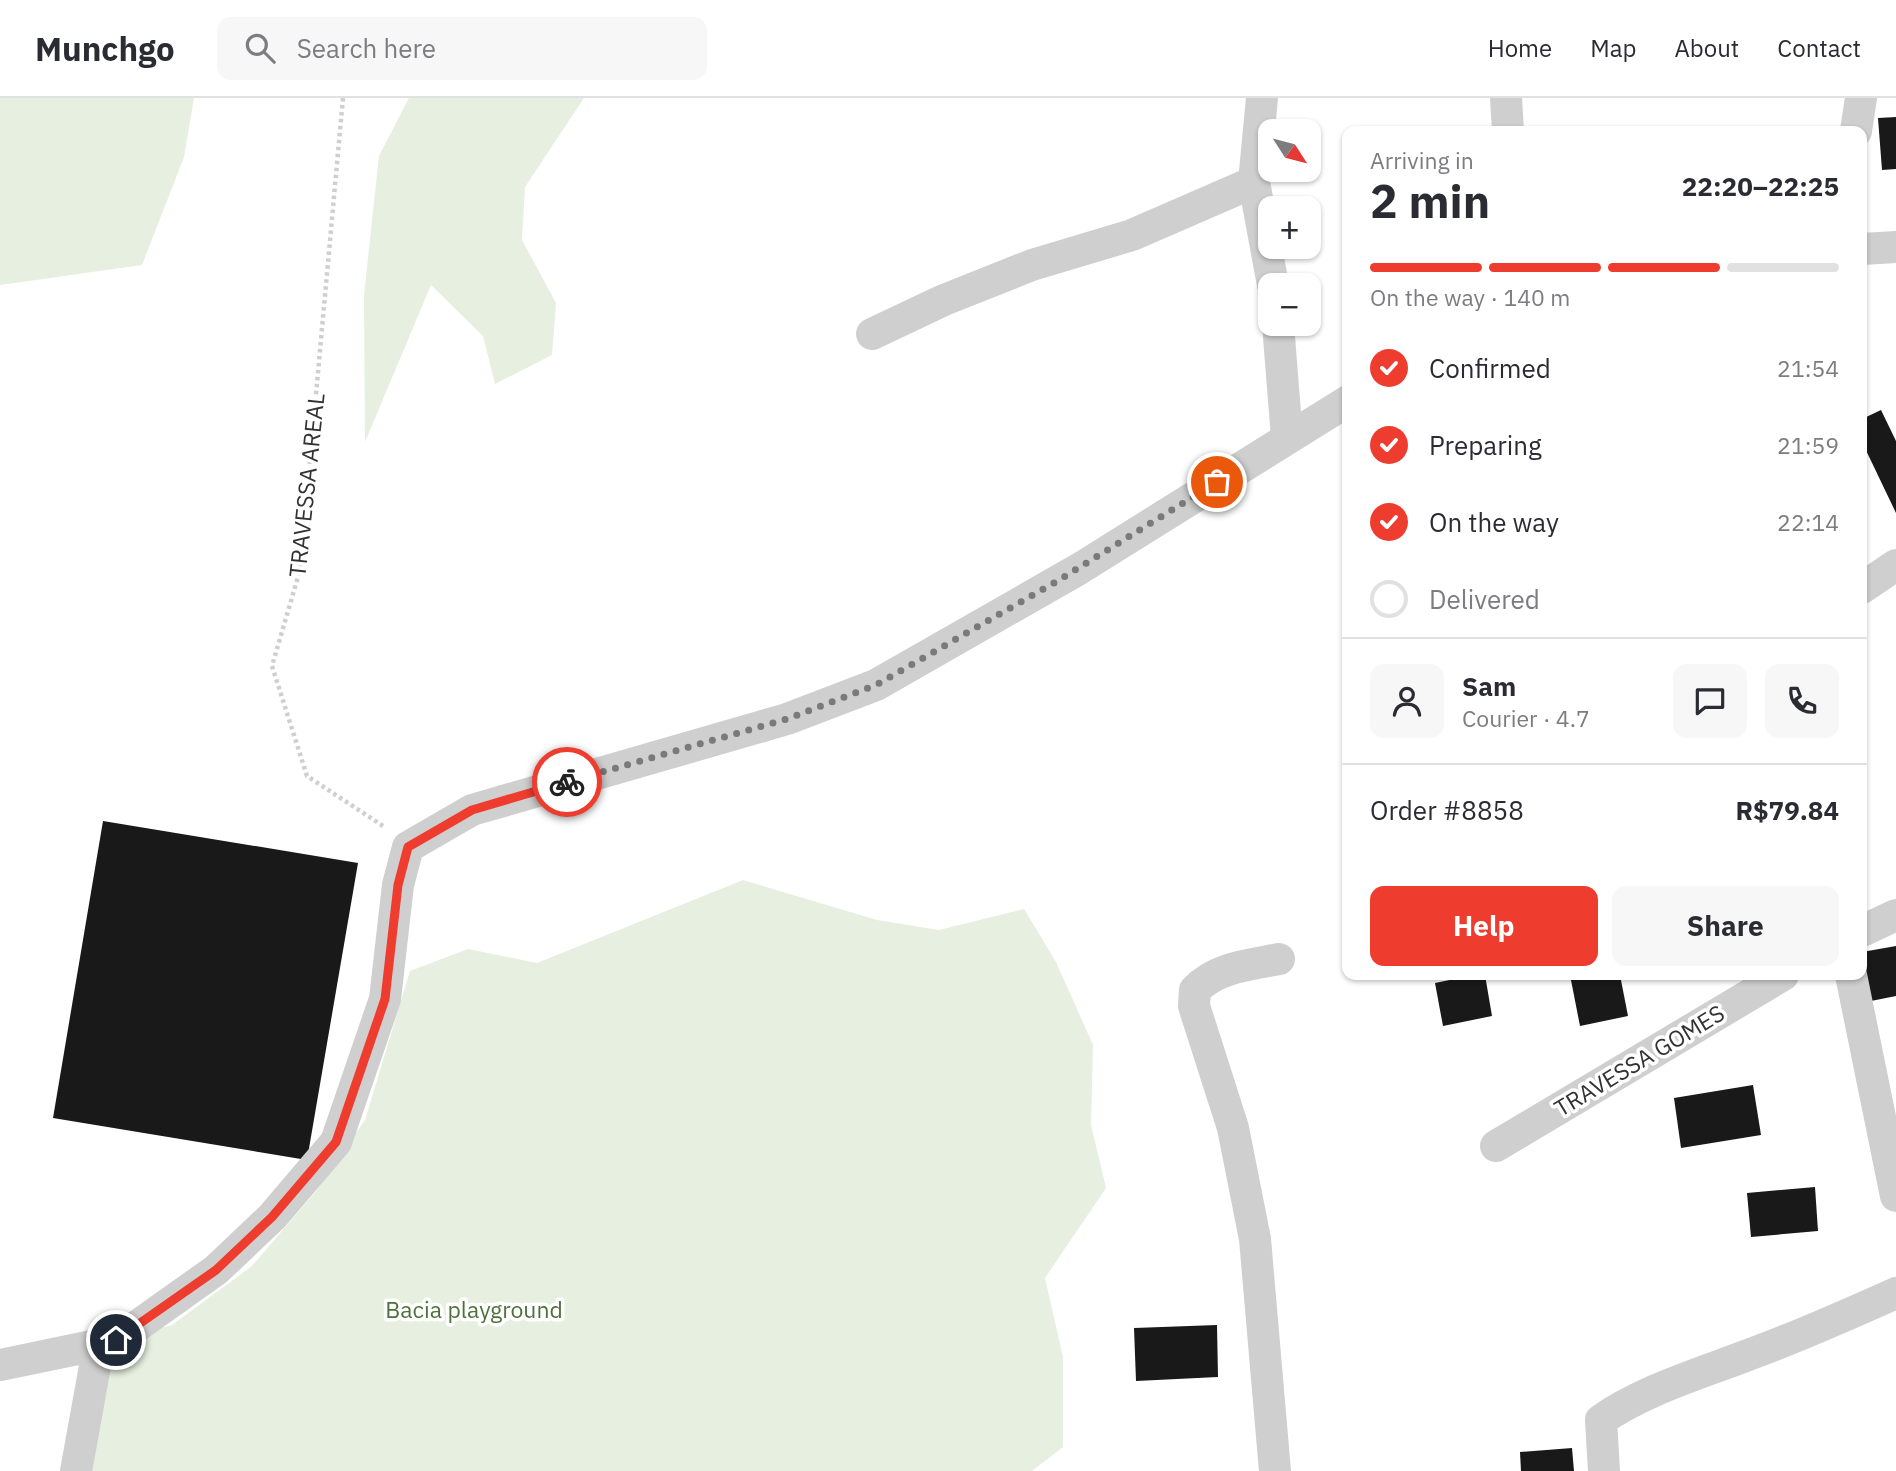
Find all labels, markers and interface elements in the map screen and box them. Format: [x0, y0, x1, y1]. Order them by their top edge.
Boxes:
search box [217, 17, 707, 80]
text: Munchgo [35, 27, 175, 70]
icon: search [241, 29, 279, 67]
text: Search here [297, 31, 436, 65]
text: Home [1488, 32, 1552, 64]
text: Map [1590, 32, 1636, 64]
text: About [1674, 32, 1739, 64]
text: Contact [1777, 32, 1861, 64]
north arrow [1258, 119, 1321, 182]
map controls [1258, 119, 1321, 336]
text: Arriving in [1370, 145, 1474, 175]
text: 22:20–22:25 [1682, 169, 1839, 203]
text: 2 min [1370, 171, 1490, 231]
button: + [1258, 196, 1321, 259]
button: − [1258, 273, 1321, 336]
text: On the way · 140 m [1370, 282, 1570, 312]
icon: check [1370, 349, 1408, 387]
text: Confirmed [1429, 351, 1551, 385]
text: 21:54 [1777, 353, 1839, 383]
street label: TRAVESSA AREAL [281, 391, 331, 579]
icon: check [1370, 426, 1408, 464]
text: Preparing [1429, 428, 1542, 462]
text: 21:59 [1777, 430, 1839, 460]
pin [1187, 452, 1247, 512]
icon: bag [1198, 463, 1236, 501]
icon: check [1370, 503, 1408, 541]
text: On the way [1429, 505, 1559, 539]
text: 22:14 [1777, 507, 1839, 537]
text: Delivered [1429, 582, 1540, 616]
button: person [1370, 664, 1444, 738]
button: chat [1673, 664, 1747, 738]
button: phone [1765, 664, 1839, 738]
text: Sam [1462, 669, 1516, 703]
text: Courier · 4.7 [1462, 703, 1590, 733]
courier [532, 747, 602, 817]
icon: bike [548, 763, 586, 801]
text: Order #8858 [1370, 793, 1524, 827]
text: R$79.84 [1735, 793, 1839, 827]
button: Help [1370, 886, 1598, 966]
button: Share [1612, 886, 1839, 966]
street label: TRAVESSA GOMES [1548, 997, 1730, 1123]
park label: Bacia playground [385, 1294, 563, 1324]
pin [86, 1310, 146, 1370]
icon: home [97, 1321, 135, 1359]

